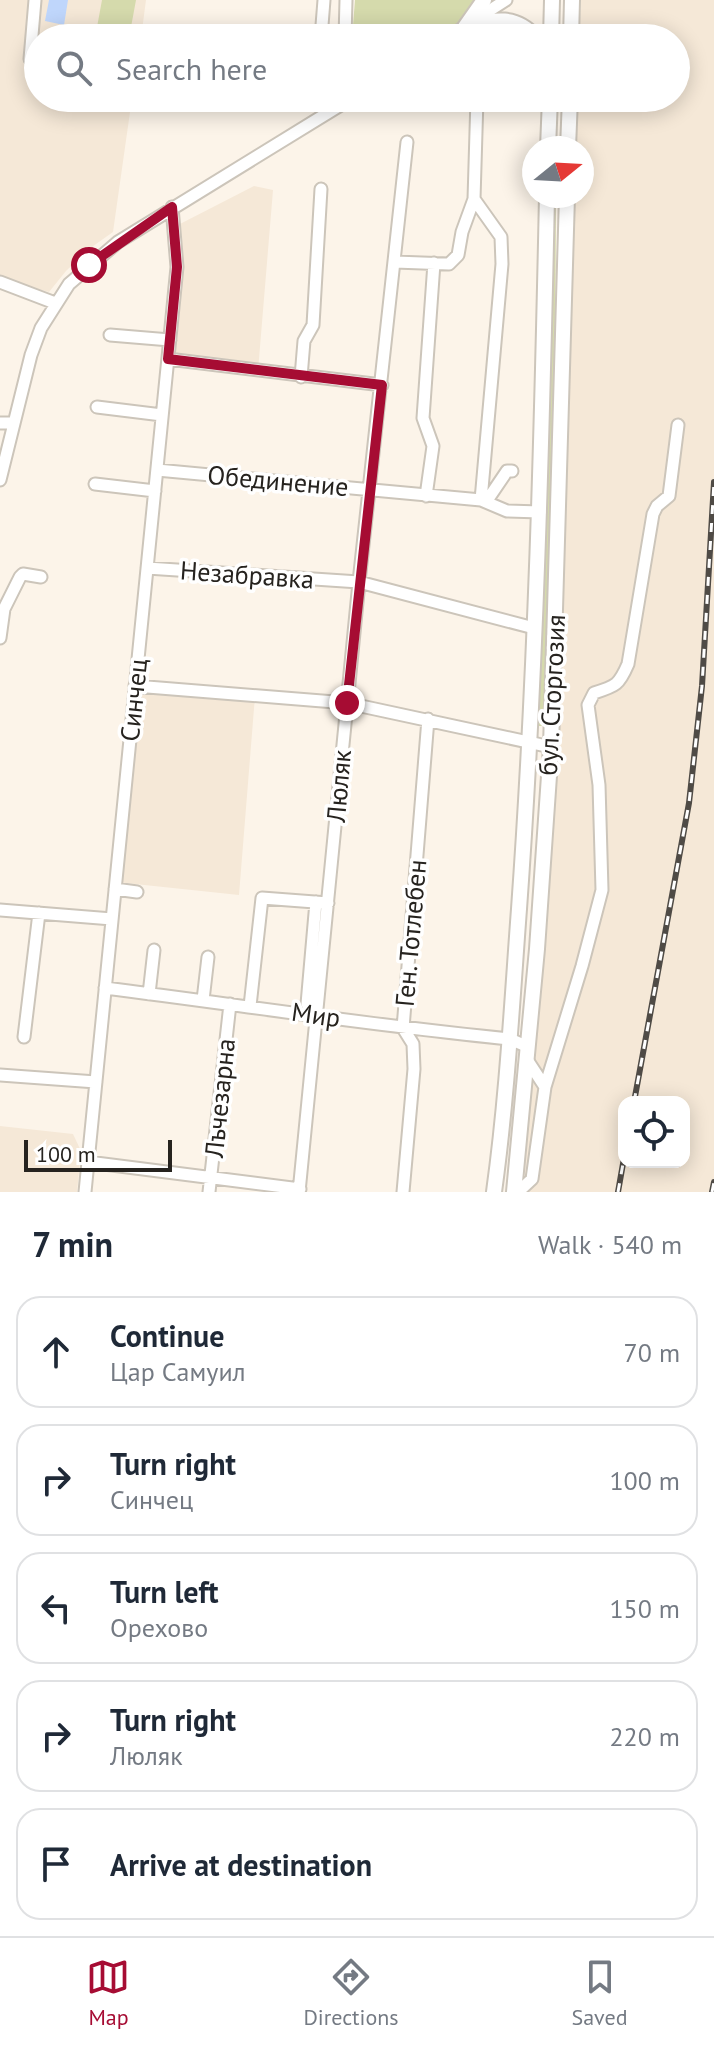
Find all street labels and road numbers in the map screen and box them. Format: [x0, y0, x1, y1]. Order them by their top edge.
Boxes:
street label: Обединение [206, 458, 350, 503]
street label: Незабравка [179, 553, 315, 596]
street label: бул. Сторгозия [531, 614, 572, 776]
street label: Синчец [113, 657, 154, 743]
street label: Люляк [319, 748, 358, 825]
street label: Ген. Тотлебен [388, 858, 433, 1008]
street label: Мир [290, 995, 343, 1034]
street label: Лъчезарна [197, 1037, 242, 1160]

